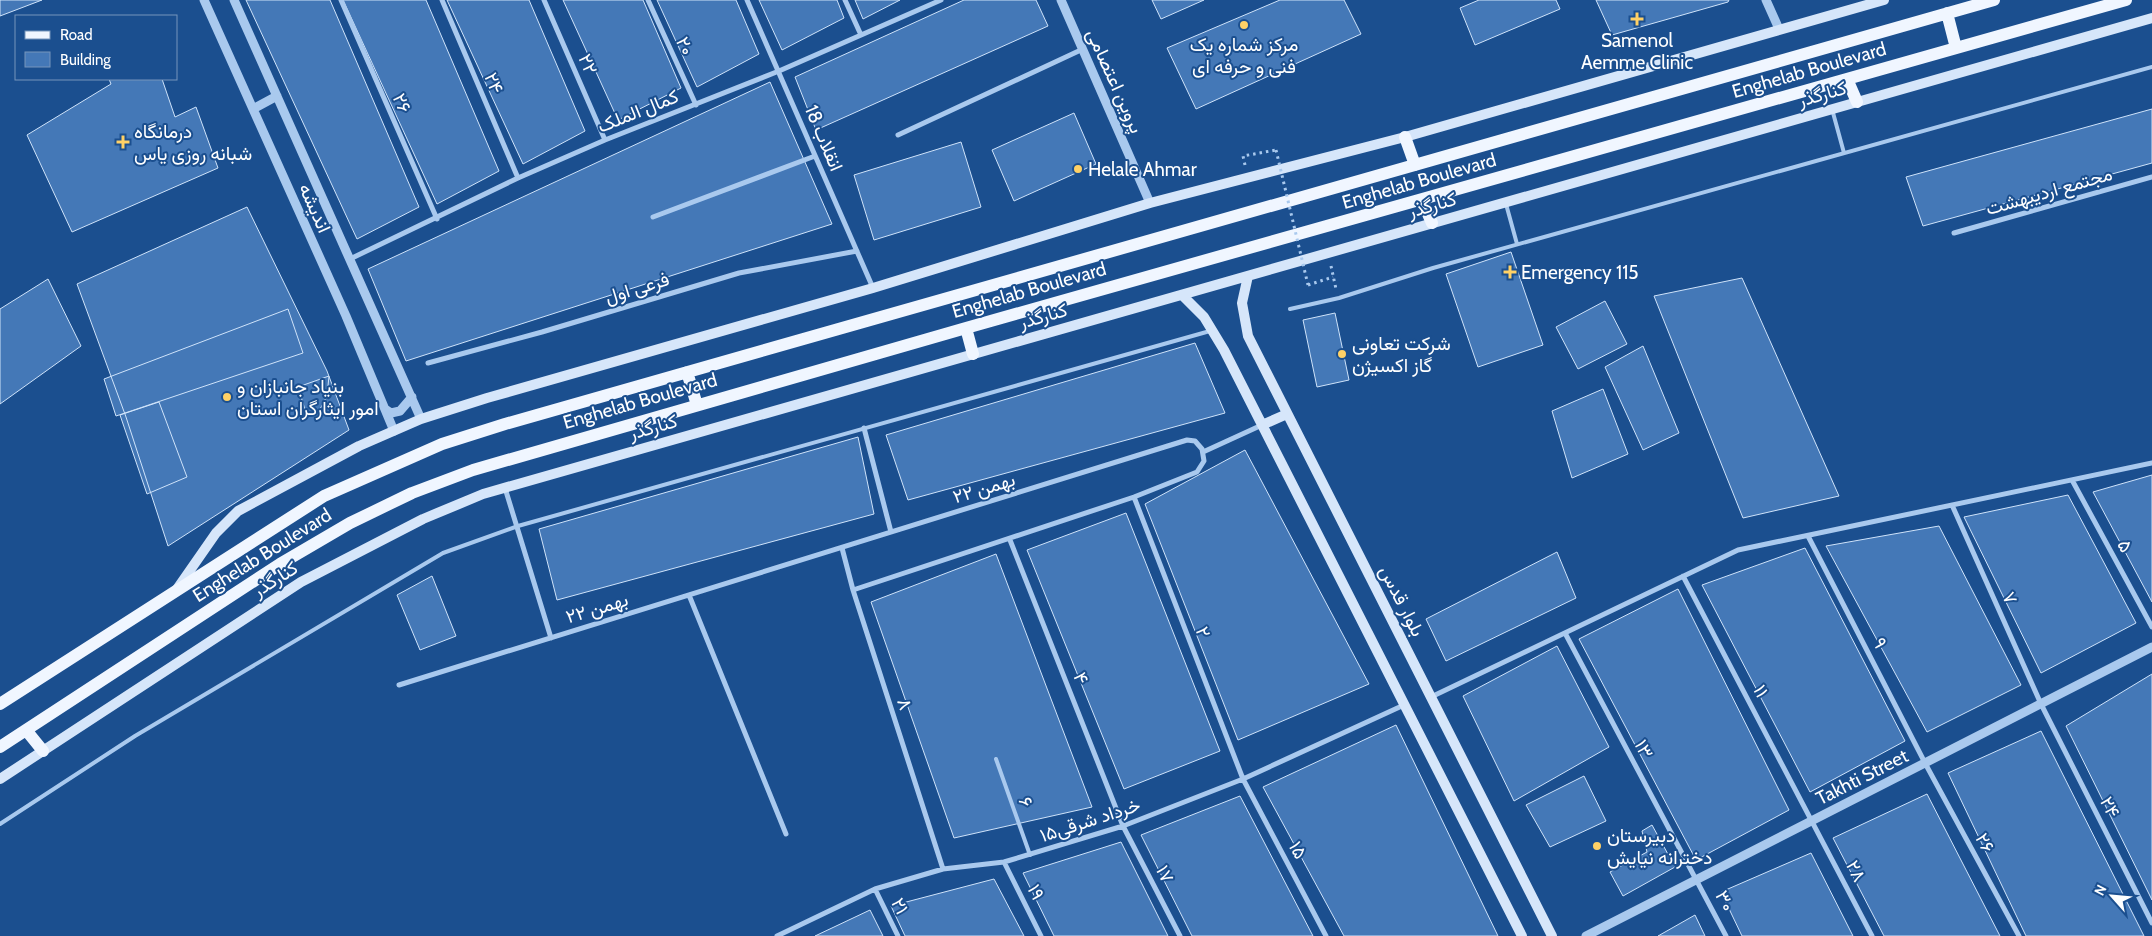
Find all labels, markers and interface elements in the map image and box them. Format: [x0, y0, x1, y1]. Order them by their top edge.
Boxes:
marker: Samenol Aemme Clinic [1630, 12, 1644, 26]
legend [15, 15, 178, 80]
marker: مرکز شماره یک فنی و حرفه ای [1238, 19, 1250, 31]
street label: پروین اعتصامی [1080, 25, 1148, 138]
text: Road [60, 26, 93, 44]
place label: Samenol Aemme Clinic [1581, 29, 1693, 74]
street label: ۲۰ [671, 33, 699, 59]
place label: مرکز شماره یک فنی و حرفه ای [1190, 33, 1298, 78]
street label: Enghelab Boulevard [1729, 37, 1889, 103]
street label: ۲۲ [573, 50, 603, 78]
text: Building [60, 51, 111, 69]
street label: ۲۴ [479, 69, 509, 97]
street label: کنارگذر [1794, 76, 1849, 112]
street label: کمال الملک [594, 84, 682, 138]
street label: ۲۶ [388, 90, 416, 116]
street label: انقلاب 18 [800, 102, 848, 174]
place label: درمانگاه شبانه روزی یاس [134, 120, 252, 165]
marker: درمانگاه شبانه روزی یاس [116, 135, 130, 149]
street label: Enghelab Boulevard [1339, 148, 1499, 214]
place label: Helale Ahmar [1088, 158, 1197, 181]
street label: مجتمع اردیبهشت [1983, 162, 2116, 222]
marker: Helale Ahmar [1072, 163, 1084, 175]
street label: اندیشه [294, 180, 336, 236]
street label: کنارگذر [1404, 187, 1459, 223]
street label: Enghelab Boulevard [949, 257, 1109, 323]
place label: Emergency 115 [1521, 261, 1639, 284]
marker: Emergency 115 [1503, 265, 1517, 279]
street label: فرعی اول [602, 267, 672, 309]
street label: کنارگذر [1015, 298, 1070, 334]
place label: شرکت تعاونی گاز اکسیژن [1352, 332, 1451, 377]
marker: شرکت تعاونی گاز اکسیژن [1336, 348, 1348, 360]
street label: Enghelab Boulevard [560, 368, 720, 434]
place label: بنیاد جانبازان و امور ایثارگران استان [237, 375, 379, 420]
marker: بنیاد جانبازان و امور ایثارگران استان [221, 391, 233, 403]
street label: کنارگذر [625, 409, 680, 445]
street label: ۲۲ بهمن [950, 468, 1018, 508]
street label: Enghelab Boulevard [188, 503, 336, 607]
street label: ۵ [2112, 536, 2138, 556]
street label: کنارگذر [247, 556, 302, 602]
street label: بلوار قدس [1374, 562, 1430, 640]
street label: ۲۲ بهمن [563, 588, 631, 628]
street label: ۷ [1997, 588, 2023, 608]
street label: ۲ [1190, 623, 1216, 641]
street label: ۹ [1868, 634, 1892, 652]
street label: ۴ [1068, 669, 1094, 687]
street label: ۱۱ [1748, 681, 1774, 701]
street label: ۸ [892, 695, 918, 713]
street label: ۱۳ [1630, 736, 1658, 762]
street label: Takhti Street [1812, 744, 1912, 810]
street label: ۱۵خرداد شرقی [1037, 793, 1143, 847]
street label: ۲۴ [2095, 793, 2125, 822]
street label: ۶ [1014, 794, 1038, 810]
place label: دبیرستان دخترانه نیایش [1607, 824, 1712, 869]
street label: ۲۶ [1970, 829, 2000, 857]
street label: ۱۵ [1284, 837, 1312, 863]
marker: دبیرستان دخترانه نیایش [1591, 840, 1603, 852]
street label: ۲۸ [1841, 856, 1871, 886]
street label: ۱۷ [1151, 861, 1179, 887]
north arrow [2087, 871, 2137, 921]
street label: ۱۹ [1022, 880, 1050, 904]
text: N [2090, 882, 2111, 899]
street label: ۳۰ [1710, 887, 1740, 915]
street label: ۲۱ [886, 894, 914, 918]

